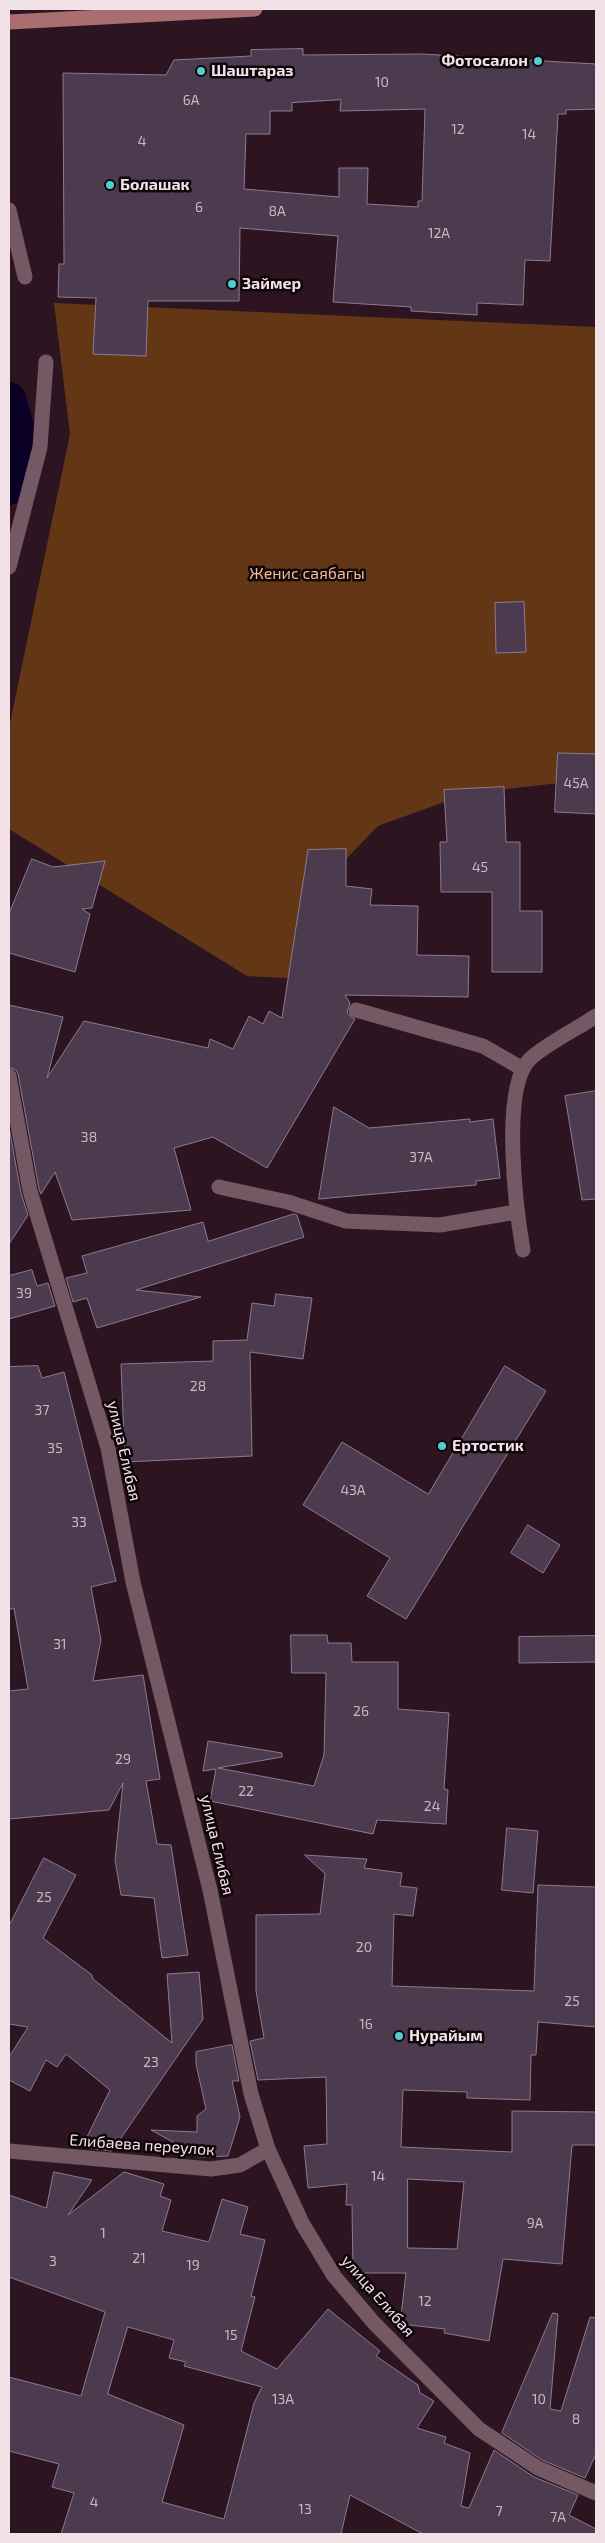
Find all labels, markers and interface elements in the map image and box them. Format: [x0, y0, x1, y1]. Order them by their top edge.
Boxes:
place label: Фотосалон [441, 51, 528, 71]
marker: Фотосалон [532, 55, 544, 67]
place label: Шаштараз [211, 61, 294, 81]
marker: Шаштараз [195, 65, 207, 77]
house number: 10 [375, 74, 389, 90]
house number: 6А [183, 92, 199, 108]
house number: 12 [451, 121, 465, 137]
house number: 14 [522, 126, 536, 142]
house number: 4 [138, 133, 146, 149]
place label: Болашак [120, 175, 190, 195]
marker: Болашак [104, 179, 116, 191]
house number: 6 [195, 199, 203, 215]
house number: 8А [268, 203, 286, 219]
house number: 12А [428, 225, 450, 241]
place label: Займер [242, 274, 301, 294]
marker: Займер [226, 278, 238, 290]
park label: Женис саябагы [249, 564, 365, 584]
house number: 45А [564, 775, 588, 791]
house number: 45 [472, 859, 488, 875]
house number: 38 [81, 1129, 97, 1145]
house number: 37А [409, 1149, 433, 1165]
house number: 39 [16, 1285, 32, 1301]
house number: 28 [190, 1378, 206, 1394]
street label: улица Елибая [103, 1399, 145, 1503]
house number: 37 [35, 1402, 49, 1418]
place label: Ертостик [452, 1436, 524, 1456]
house number: 35 [47, 1440, 63, 1456]
marker: Ертостик [436, 1440, 448, 1452]
house number: 43А [340, 1482, 366, 1498]
house number: 33 [71, 1514, 87, 1530]
house number: 31 [53, 1636, 67, 1652]
house number: 26 [353, 1703, 369, 1719]
house number: 29 [115, 1751, 131, 1767]
house number: 22 [238, 1783, 254, 1799]
street label: улица Елибая [196, 1793, 238, 1897]
house number: 24 [424, 1798, 440, 1814]
house number: 25 [36, 1889, 52, 1905]
house number: 20 [356, 1939, 372, 1955]
house number: 25 [564, 1993, 580, 2009]
house number: 16 [359, 2016, 373, 2032]
place label: Нурайым [409, 2026, 483, 2046]
marker: Нурайым [393, 2030, 405, 2042]
house number: 23 [143, 2054, 159, 2070]
street label: Елибаева переулок [69, 2130, 215, 2160]
house number: 14 [371, 2168, 385, 2184]
house number: 9А [527, 2215, 543, 2231]
house number: 1 [100, 2225, 106, 2241]
house number: 21 [132, 2250, 146, 2266]
street label: улица Елибая [337, 2251, 419, 2341]
house number: 3 [49, 2253, 57, 2269]
house number: 19 [186, 2257, 200, 2273]
house number: 12 [418, 2293, 432, 2309]
house number: 15 [224, 2327, 238, 2343]
house number: 13А [272, 2391, 294, 2407]
house number: 10 [532, 2391, 546, 2407]
house number: 8 [572, 2411, 580, 2427]
house number: 4 [90, 2494, 98, 2510]
house number: 13 [298, 2501, 312, 2517]
house number: 7 [495, 2503, 503, 2519]
house number: 7А [550, 2509, 566, 2525]

